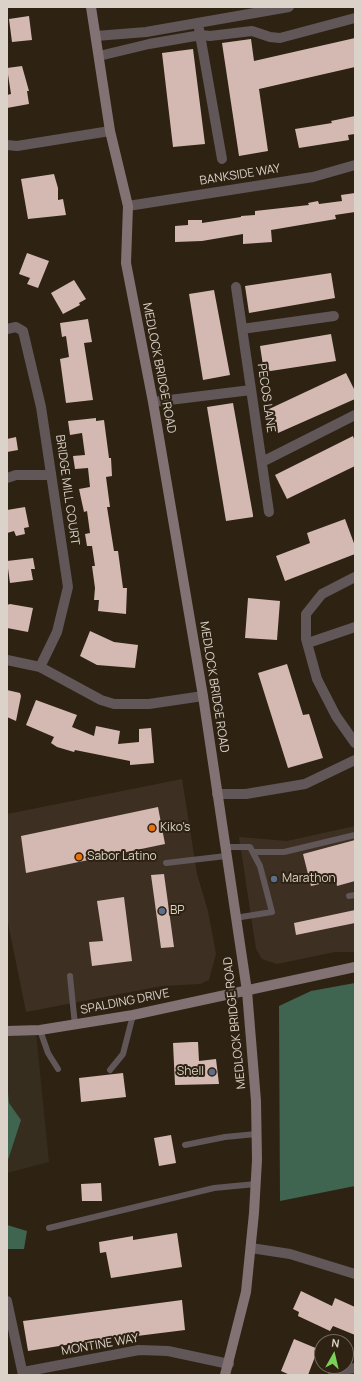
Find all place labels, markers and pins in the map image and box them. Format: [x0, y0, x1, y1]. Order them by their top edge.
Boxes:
place label: Kiko's [160, 821, 190, 835]
marker: Kiko's [147, 823, 157, 833]
place label: Sabor Latino [87, 850, 157, 864]
marker: Sabor Latino [74, 852, 84, 862]
place label: Marathon [282, 872, 336, 886]
marker: Marathon [269, 874, 279, 884]
place label: BP [170, 904, 185, 918]
marker: BP [157, 906, 167, 916]
place label: Shell [177, 1065, 204, 1079]
marker: Shell [207, 1067, 217, 1077]

